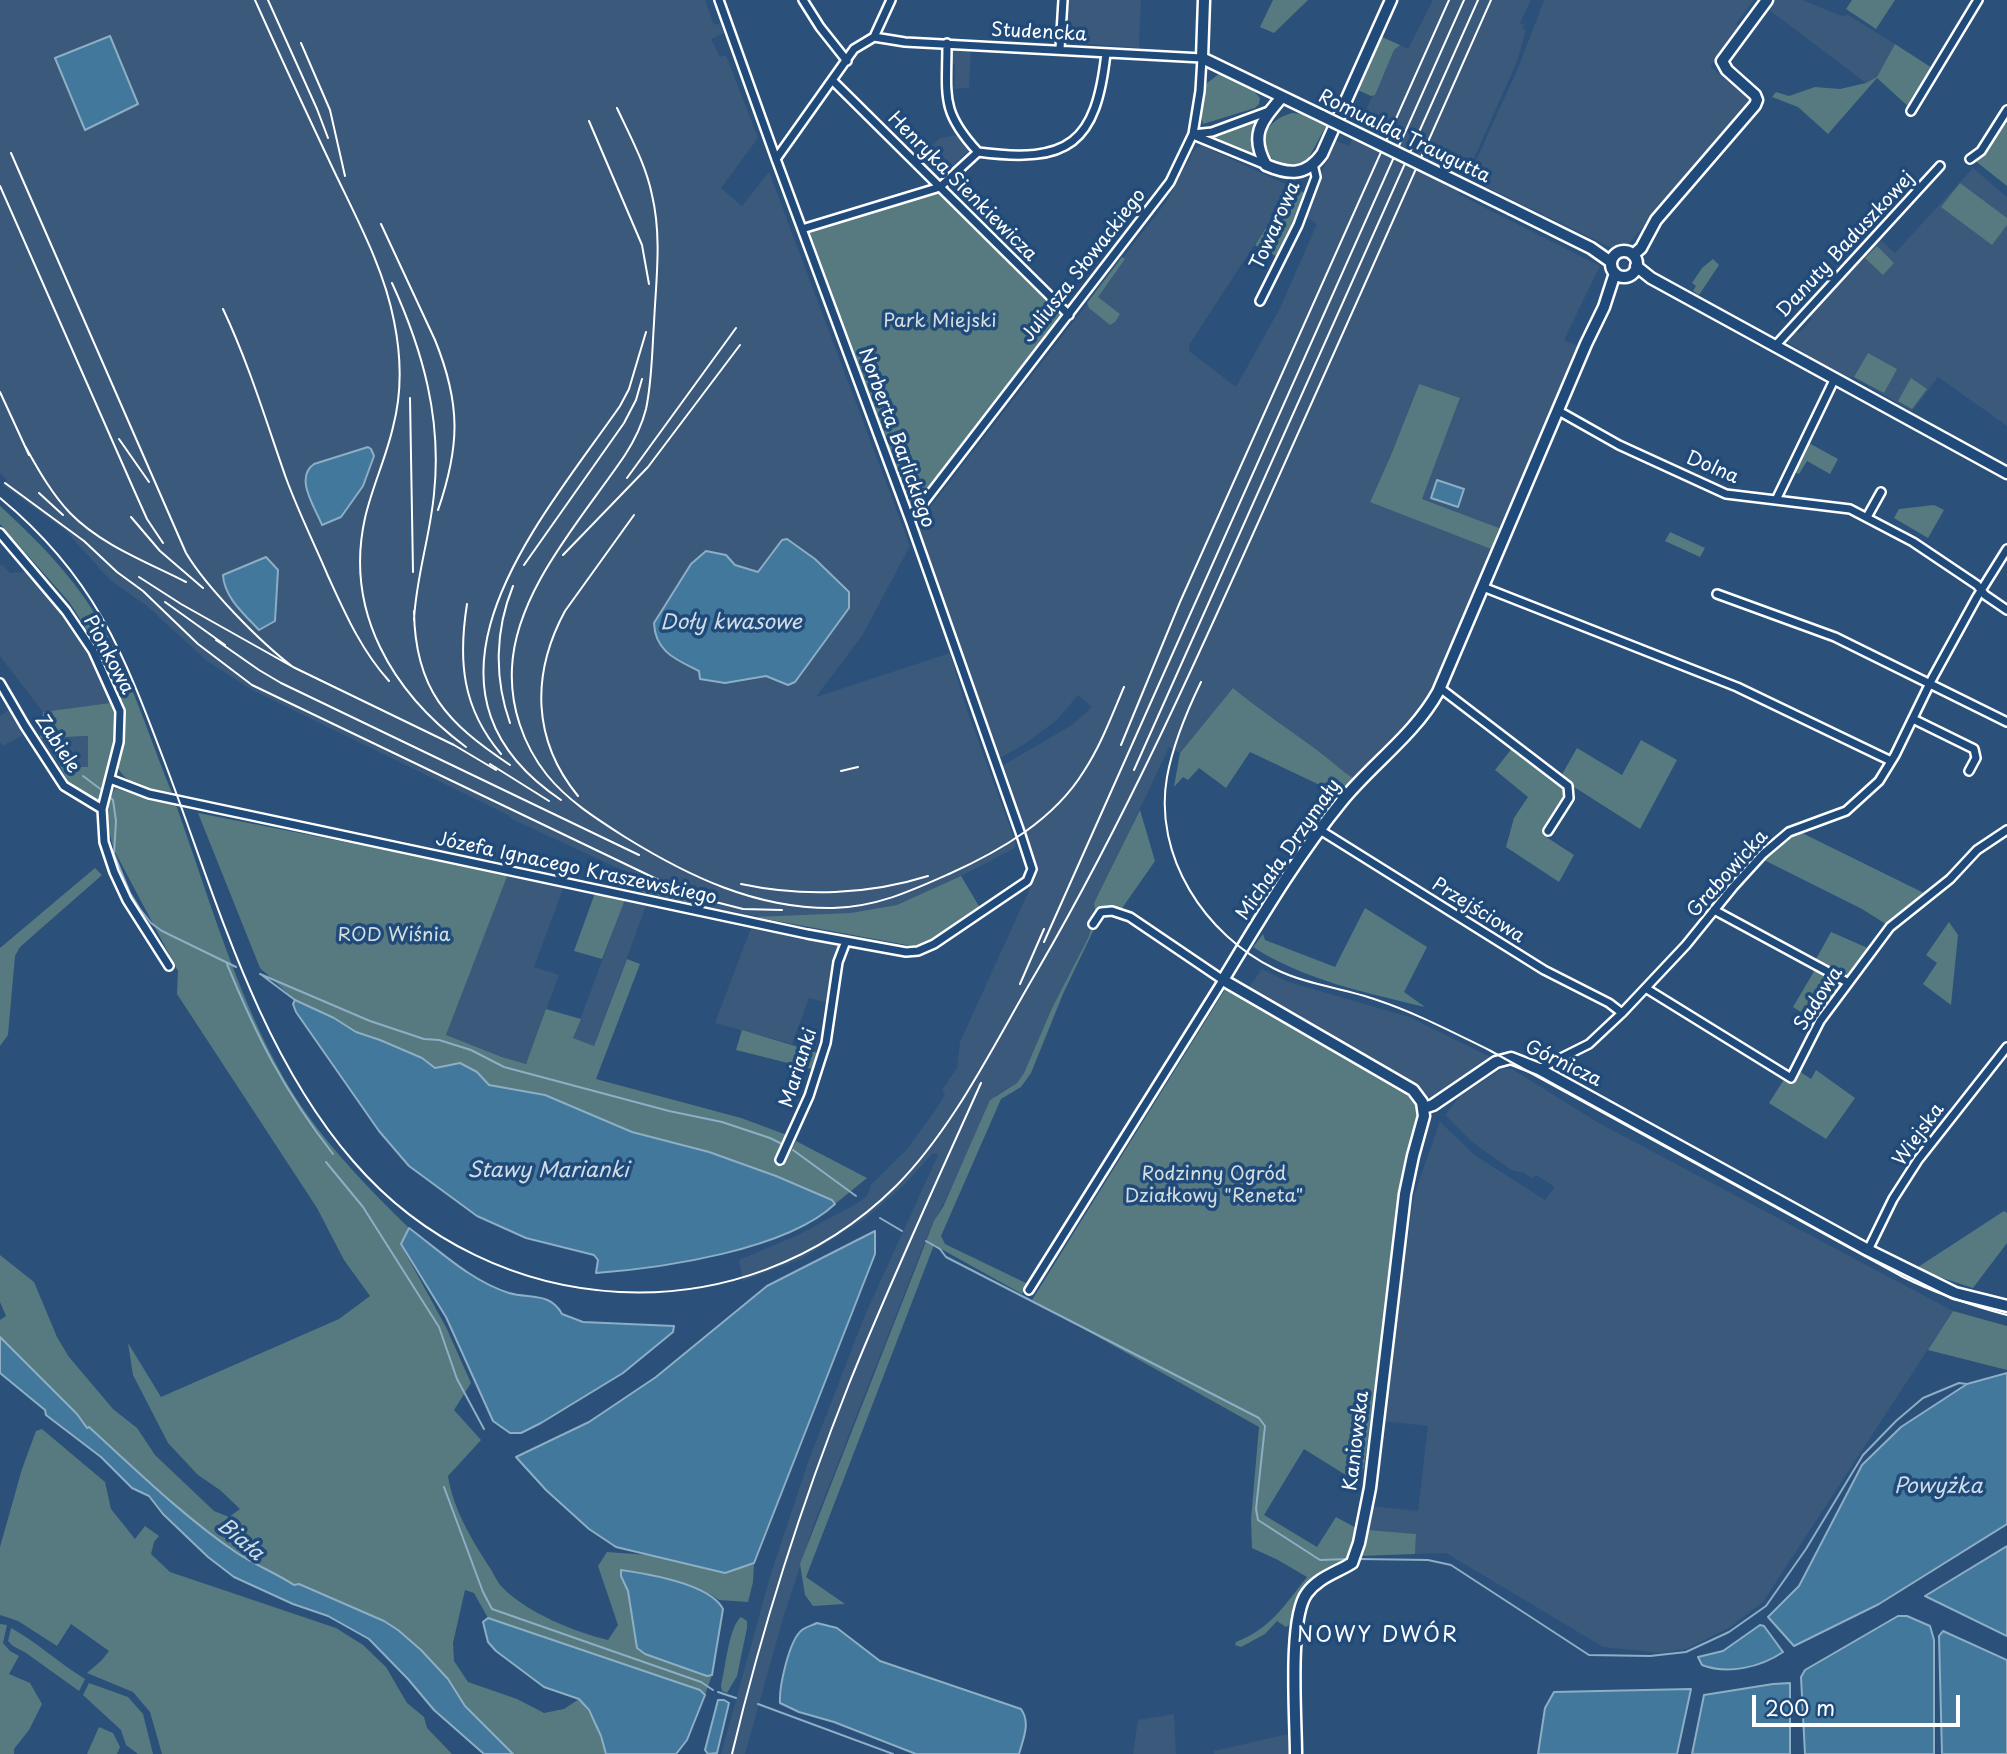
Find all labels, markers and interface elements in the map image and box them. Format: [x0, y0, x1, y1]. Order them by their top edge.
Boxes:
street label: Studencka [991, 19, 1087, 47]
street label: Romualda Traugutta [1314, 85, 1494, 189]
street label: Henryka Sienkiewicza [883, 108, 1041, 266]
street label: Danuty Baduszkowej [1772, 167, 1920, 323]
street label: Towarowa [1246, 178, 1306, 274]
street label: Juliusza Słowackiego [1017, 185, 1151, 347]
park label: Park Miejski [883, 311, 997, 333]
street label: Norberta Barlickiego [853, 345, 939, 531]
street label: Dolna [1682, 447, 1742, 489]
water label: Doły kwasowe [660, 610, 802, 636]
street label: Pionkowa [78, 612, 138, 698]
street label: Zabiele [30, 710, 84, 778]
street label: Michała Drzymały [1232, 775, 1346, 925]
street label: Grabowicka [1683, 825, 1773, 923]
street label: Józefa Ignacego Kraszewskiego [433, 828, 719, 910]
street label: Przejściowa [1427, 874, 1529, 948]
park label: ROD Wiśnia [338, 925, 450, 947]
street label: Sadowa [1790, 963, 1848, 1035]
street label: Marianki [775, 1025, 823, 1111]
street label: Górnicza [1521, 1036, 1605, 1092]
street label: Wiejska [1889, 1099, 1949, 1171]
water label: Stawy Marianki [467, 1158, 629, 1184]
park label: Rodzinny Ogród Działkowy "Reneta" [1125, 1164, 1303, 1208]
street label: Kaniowska [1340, 1390, 1374, 1492]
water label: Powyżka [1894, 1474, 1982, 1500]
water label: Biała [212, 1513, 268, 1567]
district label: NOWY DWÓR [1299, 1623, 1457, 1649]
scale bar [1755, 1680, 1963, 1724]
text: 200 m [1765, 1691, 1835, 1723]

